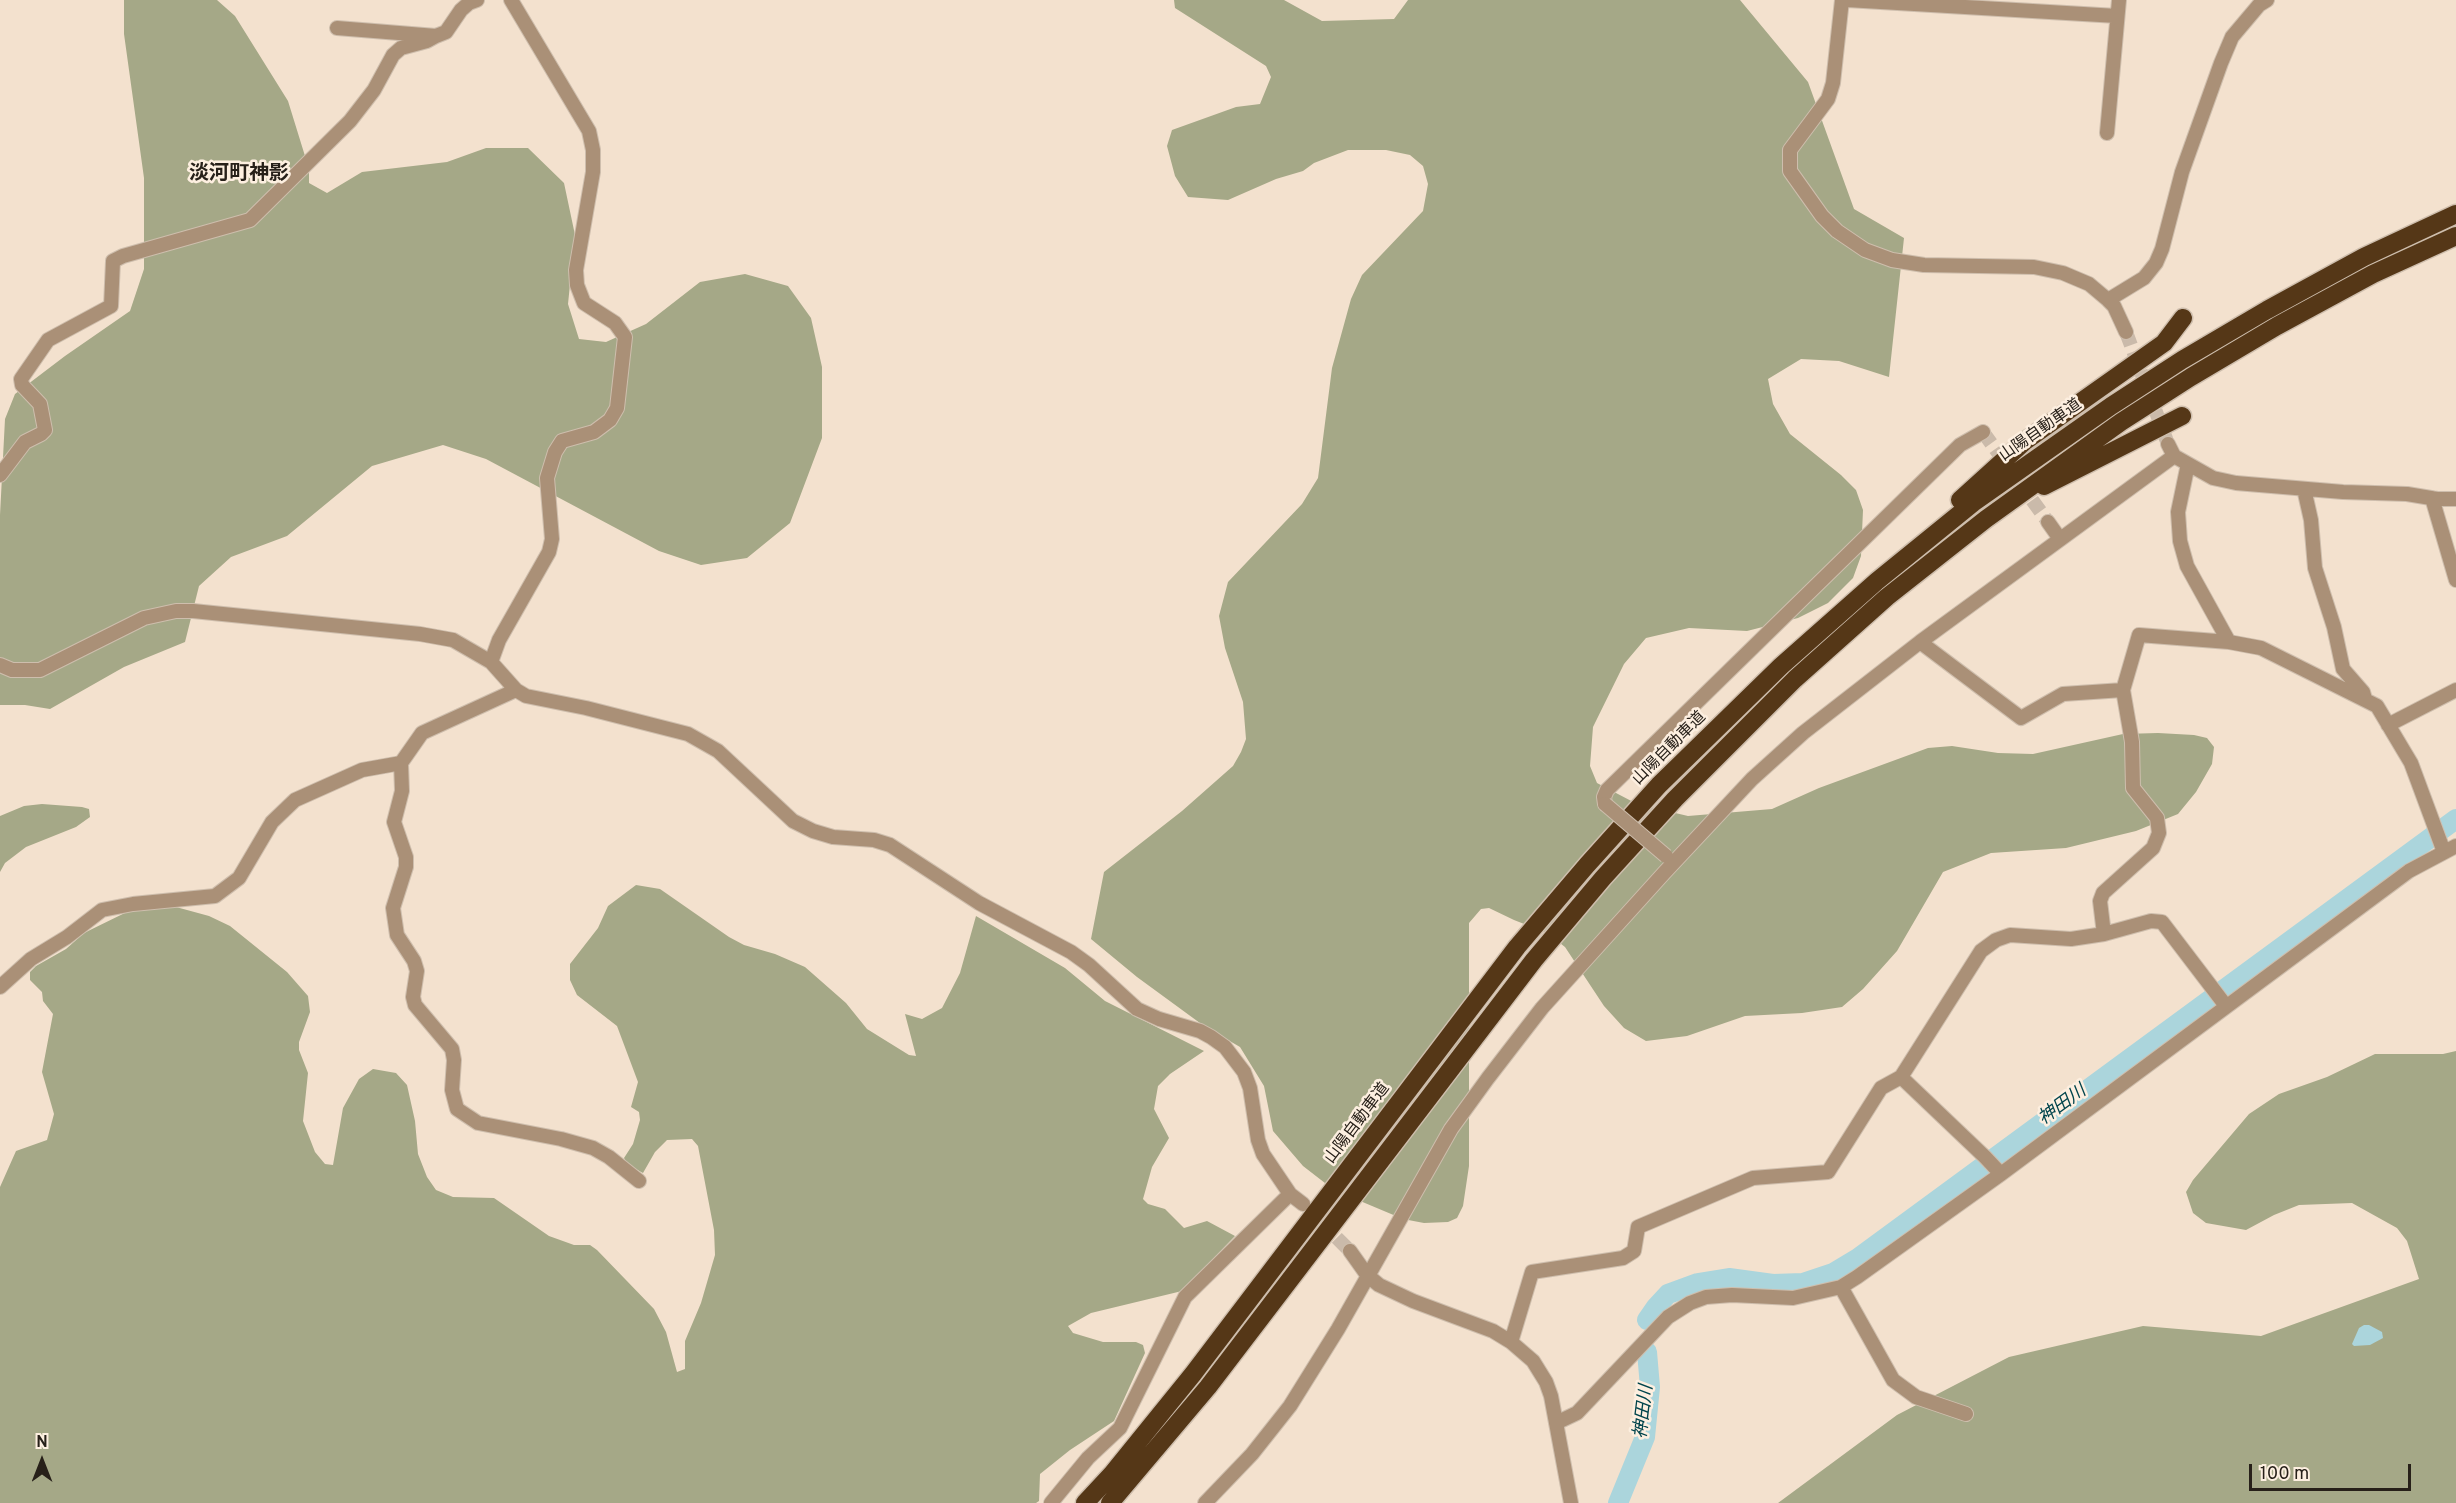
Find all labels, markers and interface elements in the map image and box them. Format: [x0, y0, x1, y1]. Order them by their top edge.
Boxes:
district label: 淡河町神影 [189, 163, 289, 187]
street label: 山陽自動車道 [1996, 396, 2086, 466]
street label: 山陽自動車道 [1629, 708, 1711, 790]
street label: 山陽自動車道 [1321, 1080, 1395, 1168]
water label: 神田川 [2035, 1081, 2091, 1131]
water label: 神田川 [1631, 1384, 1659, 1440]
north arrow [12, 1431, 72, 1491]
text: N [36, 1433, 48, 1453]
scale bar [2252, 1452, 2414, 1490]
text: 100 m [2260, 1463, 2309, 1486]

